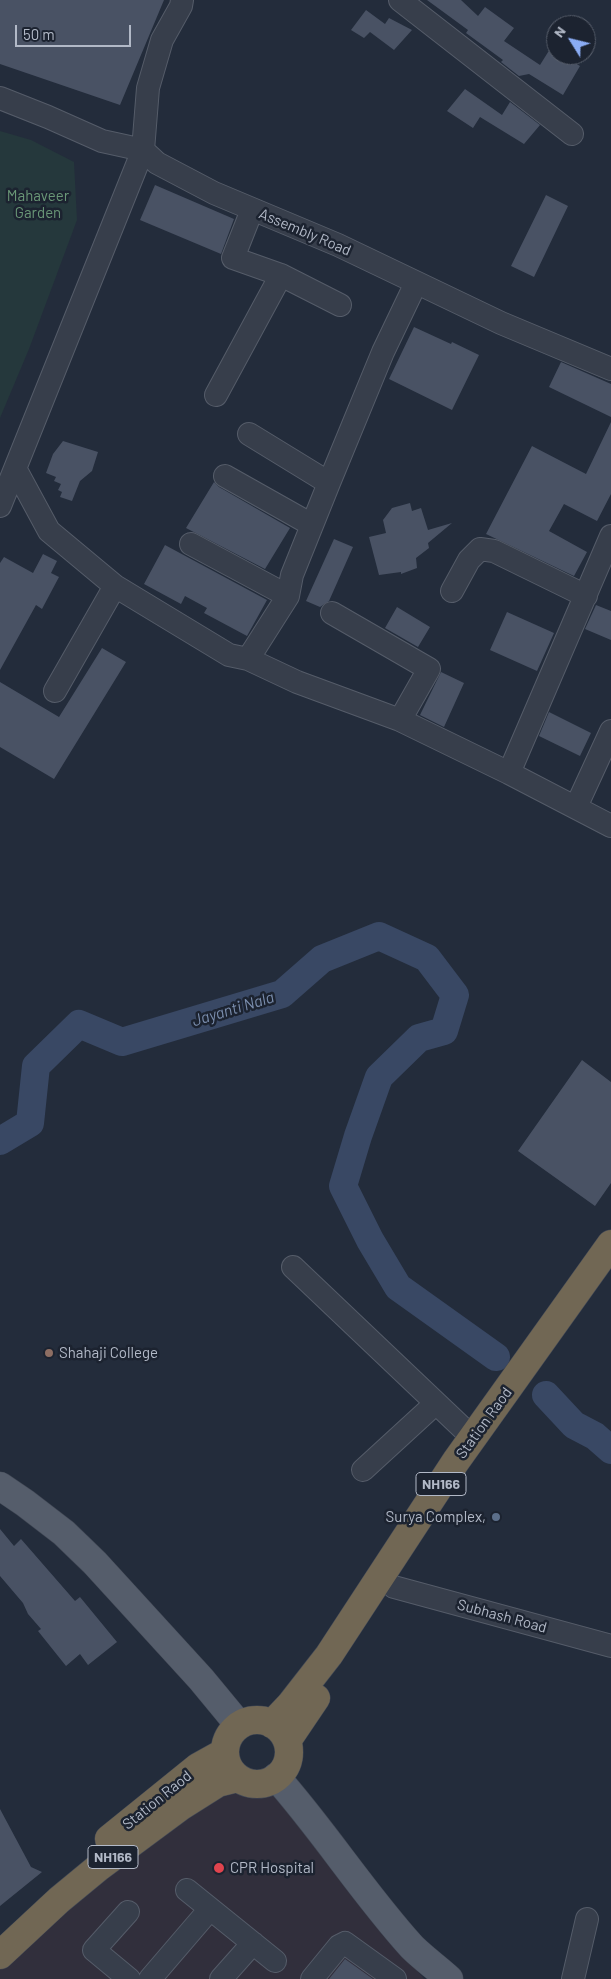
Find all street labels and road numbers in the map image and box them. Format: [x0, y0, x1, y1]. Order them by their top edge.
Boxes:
street label: Assembly Road [256, 204, 354, 260]
street label: Station Raod [452, 1384, 516, 1462]
road number: NH166 [416, 1472, 466, 1496]
street label: Subhash Road [455, 1595, 549, 1637]
street label: Station Raod [119, 1767, 195, 1833]
road number: NH166 [88, 1845, 138, 1868]

